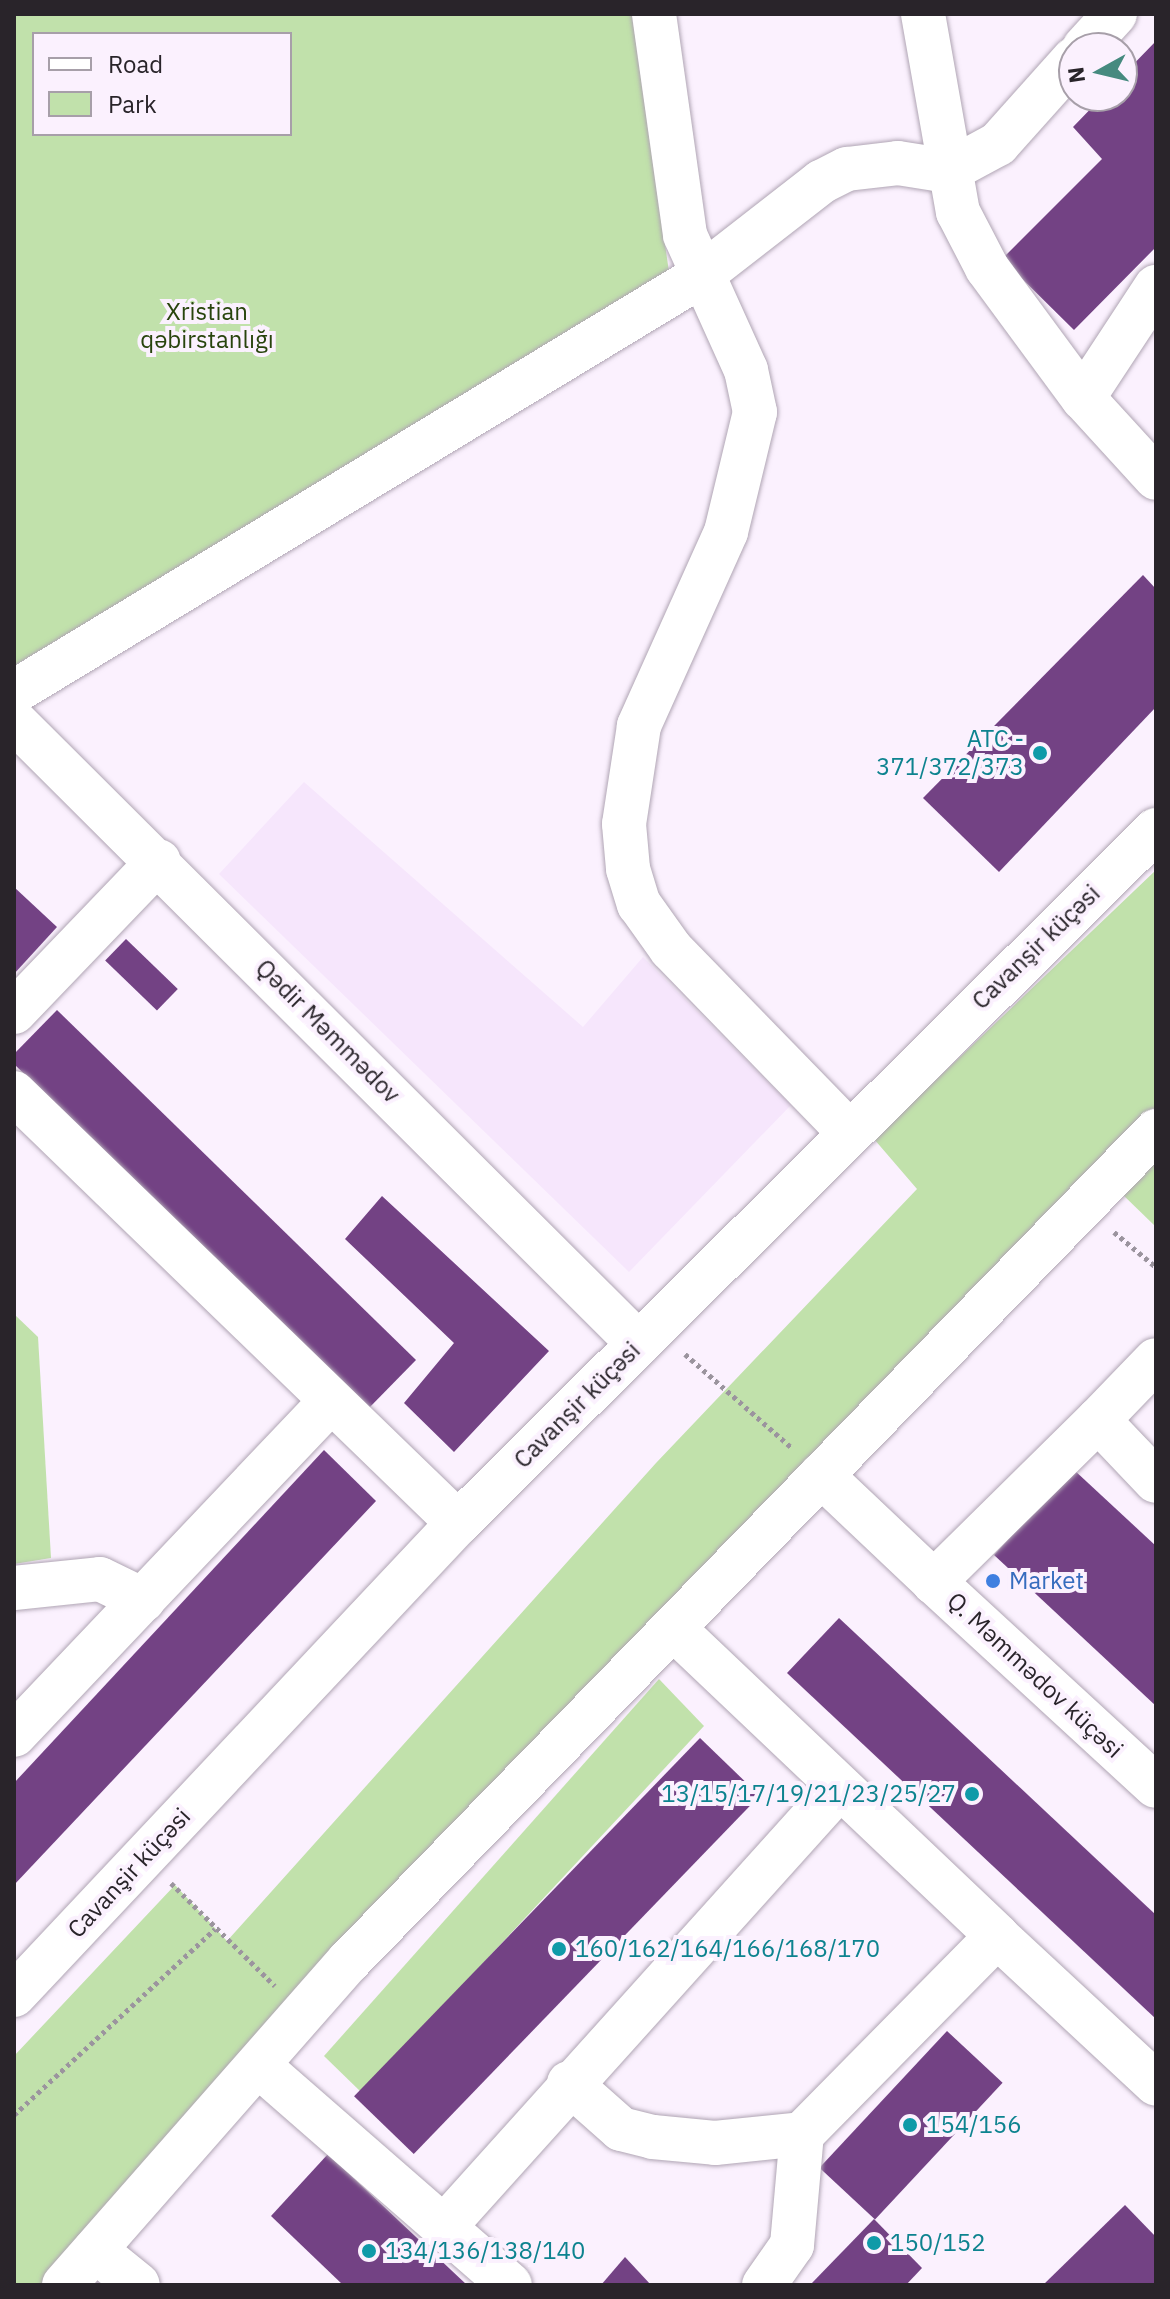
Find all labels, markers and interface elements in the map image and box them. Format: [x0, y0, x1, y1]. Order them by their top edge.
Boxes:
legend [32, 32, 292, 136]
north arrow [1058, 32, 1138, 112]
text: Road [108, 48, 163, 80]
text: N [1060, 65, 1091, 85]
text: Park [108, 88, 157, 120]
park label: Xristian qəbirstanlığı [140, 298, 274, 354]
place label: ATC - 371/372/373 [876, 725, 1024, 781]
marker: ATC - 371/372/373 [1031, 744, 1049, 762]
street label: Cavanşir küçəsi [966, 879, 1106, 1015]
street label: Qədir Məmmədov [250, 953, 406, 1109]
street label: Cavanşir küçəsi [508, 1336, 646, 1474]
place label: Market [1009, 1567, 1084, 1595]
marker: Market [984, 1572, 1002, 1590]
street label: Q. Məmmədov küçəsi [941, 1586, 1129, 1764]
place label: 13/15/17/19/21/23/25/27 [661, 1780, 956, 1808]
marker: 13/15/17/19/21/23/25/27 [963, 1785, 981, 1803]
street label: Cavanşir küçəsi [62, 1802, 196, 1944]
place label: 160/162/164/166/168/170 [575, 1935, 880, 1963]
marker: 160/162/164/166/168/170 [550, 1940, 568, 1958]
place label: 154/156 [926, 2111, 1022, 2139]
marker: 154/156 [901, 2116, 919, 2134]
place label: 150/152 [890, 2229, 986, 2257]
marker: 150/152 [865, 2234, 883, 2252]
place label: 134/136/138/140 [385, 2237, 585, 2265]
marker: 134/136/138/140 [360, 2242, 378, 2260]

